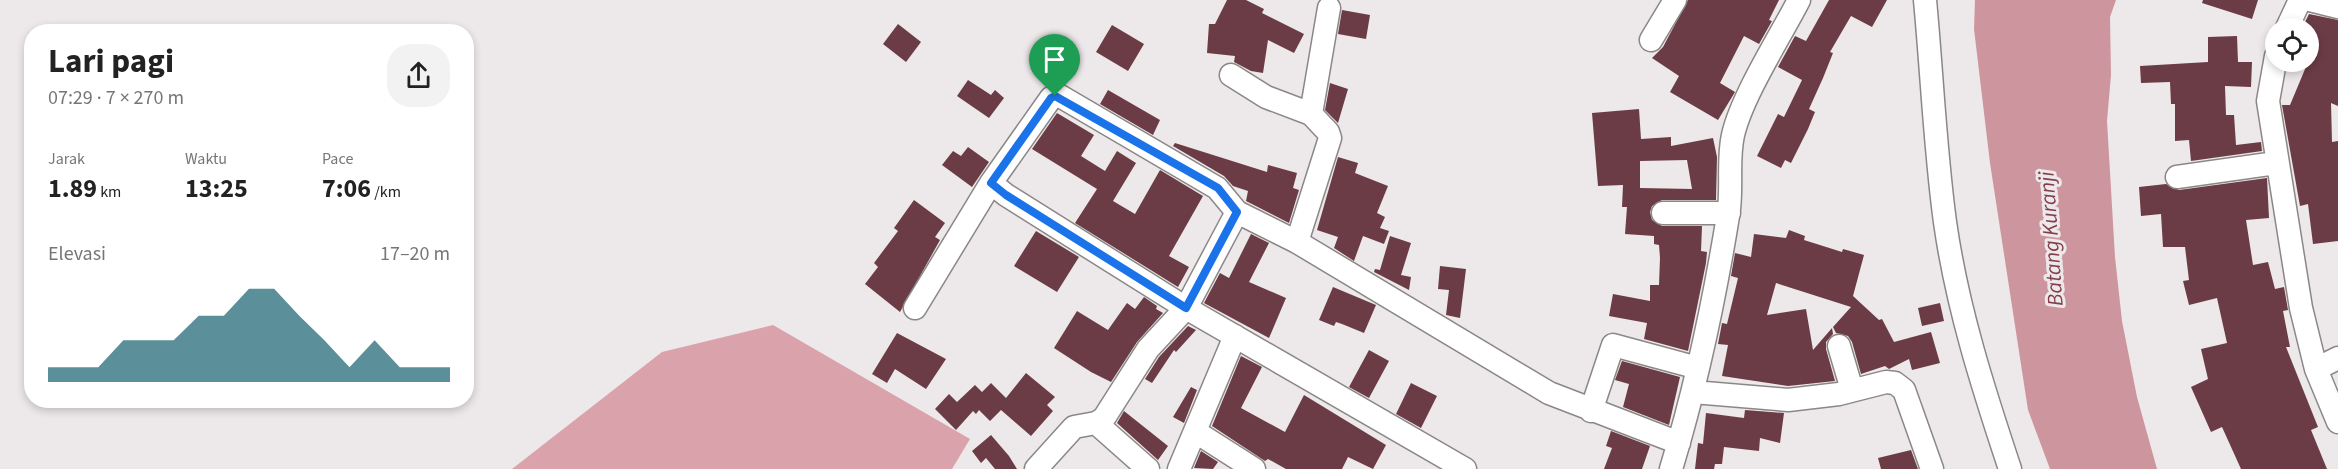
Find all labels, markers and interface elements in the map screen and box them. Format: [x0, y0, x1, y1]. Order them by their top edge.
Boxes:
map controls [2265, 18, 2319, 72]
button: locate [2265, 18, 2319, 72]
pin [1029, 34, 1080, 96]
text: Lari pagi [48, 38, 174, 85]
icon: arrive [1038, 43, 1071, 76]
button: share [387, 44, 450, 107]
text: 07:29 · 7 × 270 m [48, 84, 184, 112]
text: Jarak [48, 148, 85, 170]
text: Waktu [185, 148, 227, 170]
text: Pace [322, 148, 353, 170]
text: 1.89 [48, 170, 97, 207]
text: 13:25 [185, 170, 248, 207]
text: 7:06 [322, 170, 371, 207]
water label: Batang Kuranji [2030, 170, 2072, 307]
text: km [97, 181, 121, 203]
text: /km [371, 181, 401, 203]
text: Elevasi [48, 240, 106, 268]
text: 17–20 m [380, 240, 450, 268]

